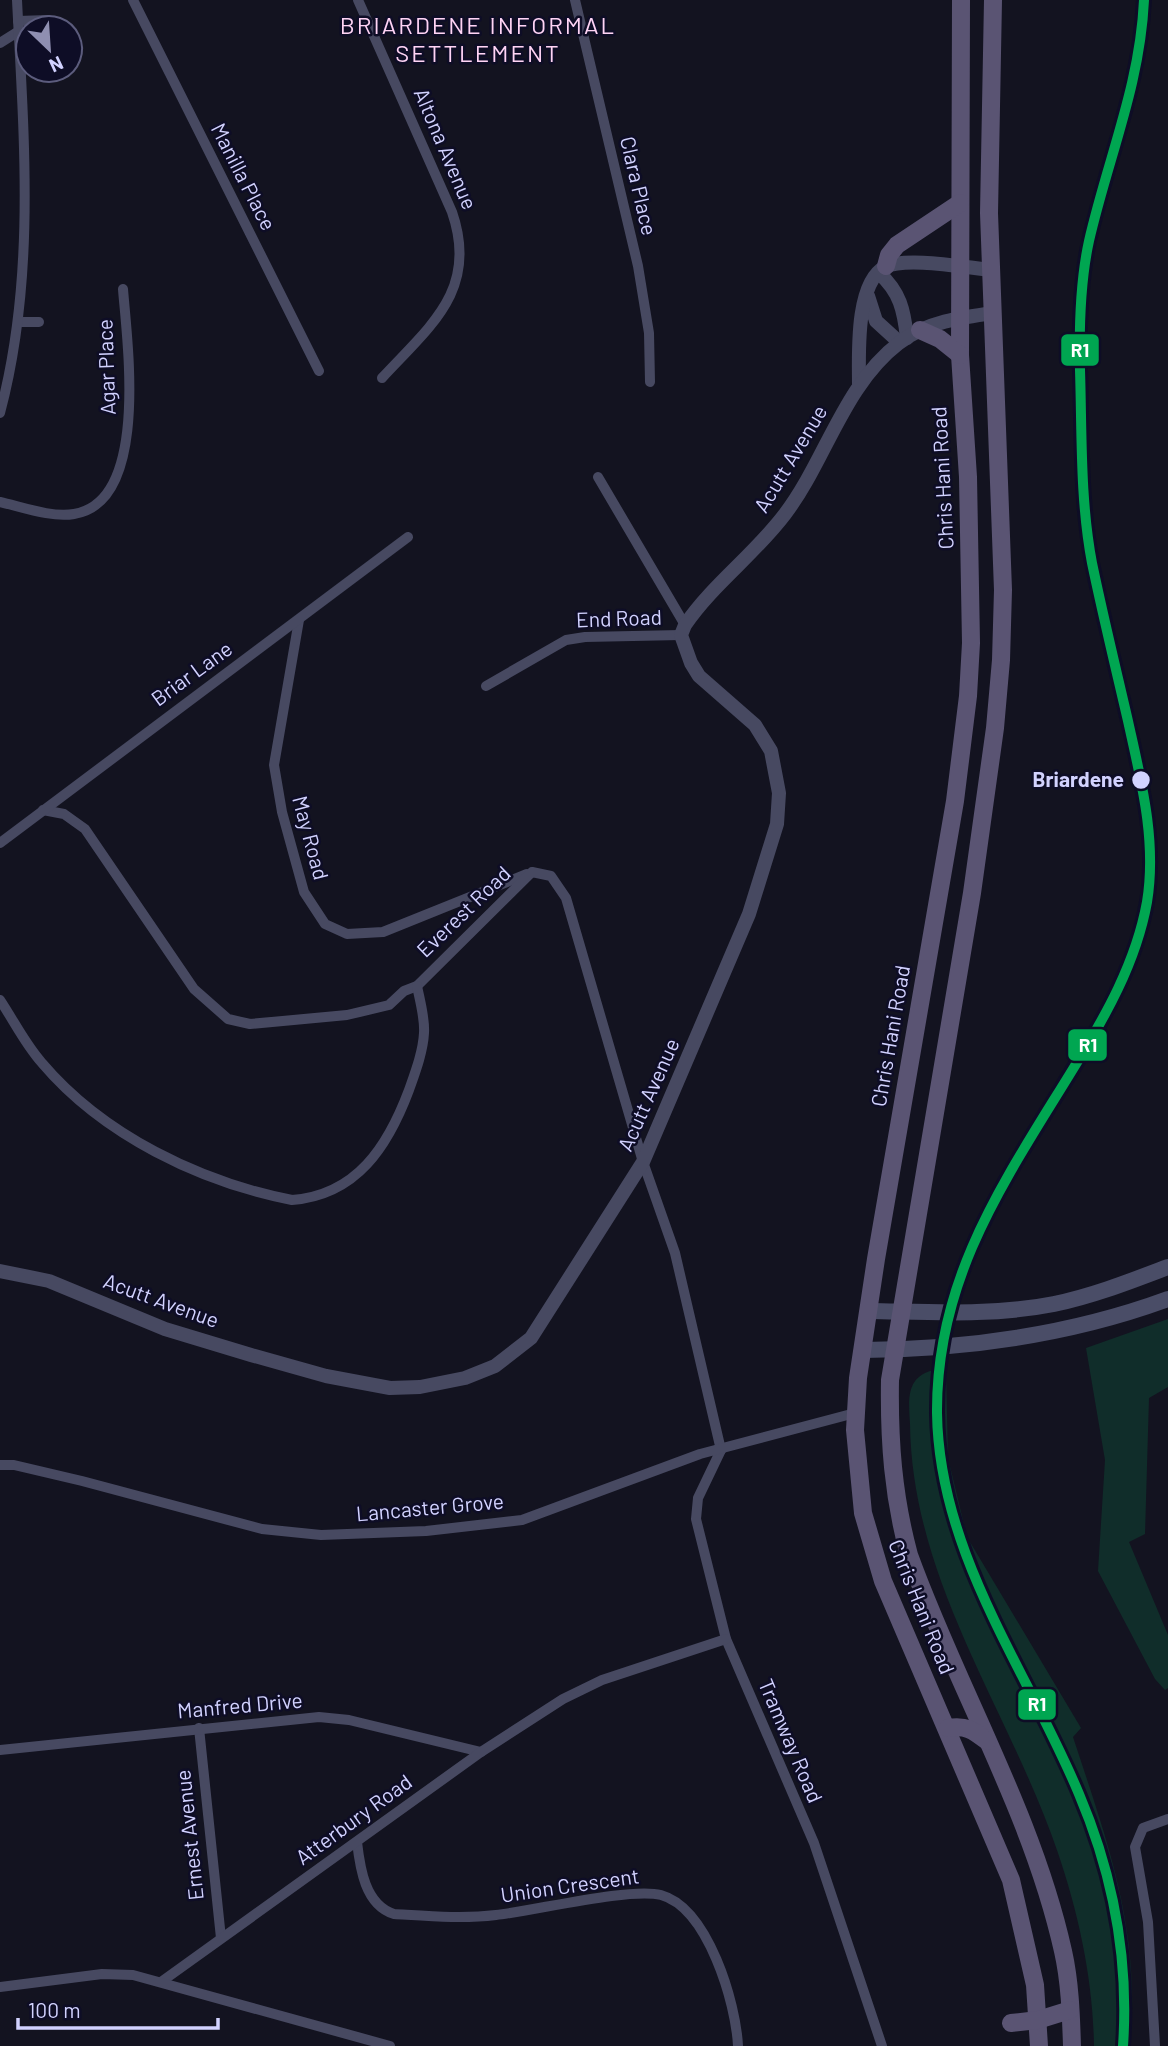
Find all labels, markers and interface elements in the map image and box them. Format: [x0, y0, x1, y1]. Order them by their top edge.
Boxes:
district label: BRIARDENE INFORMAL SETTLEMENT [340, 10, 616, 67]
north arrow [14, 14, 84, 84]
text: N [46, 52, 67, 78]
street label: Altona Avenue [410, 84, 483, 213]
street label: Manilla Place [207, 118, 282, 234]
street label: Clara Place [616, 134, 663, 238]
street label: Agar Place [91, 319, 120, 416]
line badge: R1 [1060, 333, 1100, 367]
text: R1 [1071, 338, 1089, 361]
street label: Acutt Avenue [748, 400, 832, 516]
street label: Chris Hani Road [925, 406, 958, 550]
street label: End Road [576, 604, 662, 631]
street label: Briar Lane [146, 635, 236, 710]
place label: Briardene [1032, 766, 1124, 791]
marker: Briardene [1130, 769, 1152, 791]
street label: May Road [288, 793, 335, 882]
street label: Everest Road [411, 860, 515, 962]
street label: Chris Hani Road [865, 963, 914, 1108]
line badge: R1 [1067, 1028, 1108, 1062]
text: R1 [1079, 1033, 1097, 1056]
street label: Acutt Avenue [612, 1034, 684, 1155]
street label: Acutt Avenue [100, 1267, 223, 1332]
street label: Lancaster Grove [355, 1488, 505, 1525]
street label: Chris Hani Road [884, 1535, 961, 1677]
street label: Tramway Road [754, 1675, 829, 1806]
street label: Manfred Drive [176, 1687, 304, 1722]
line badge: R1 [1017, 1688, 1057, 1721]
text: R1 [1028, 1692, 1046, 1715]
street label: Atterbury Road [290, 1768, 416, 1869]
street label: Ernest Avenue [169, 1769, 208, 1902]
street label: Union Crescent [499, 1862, 641, 1907]
scale bar [18, 1986, 217, 2030]
text: 100 m [28, 1997, 81, 2022]

